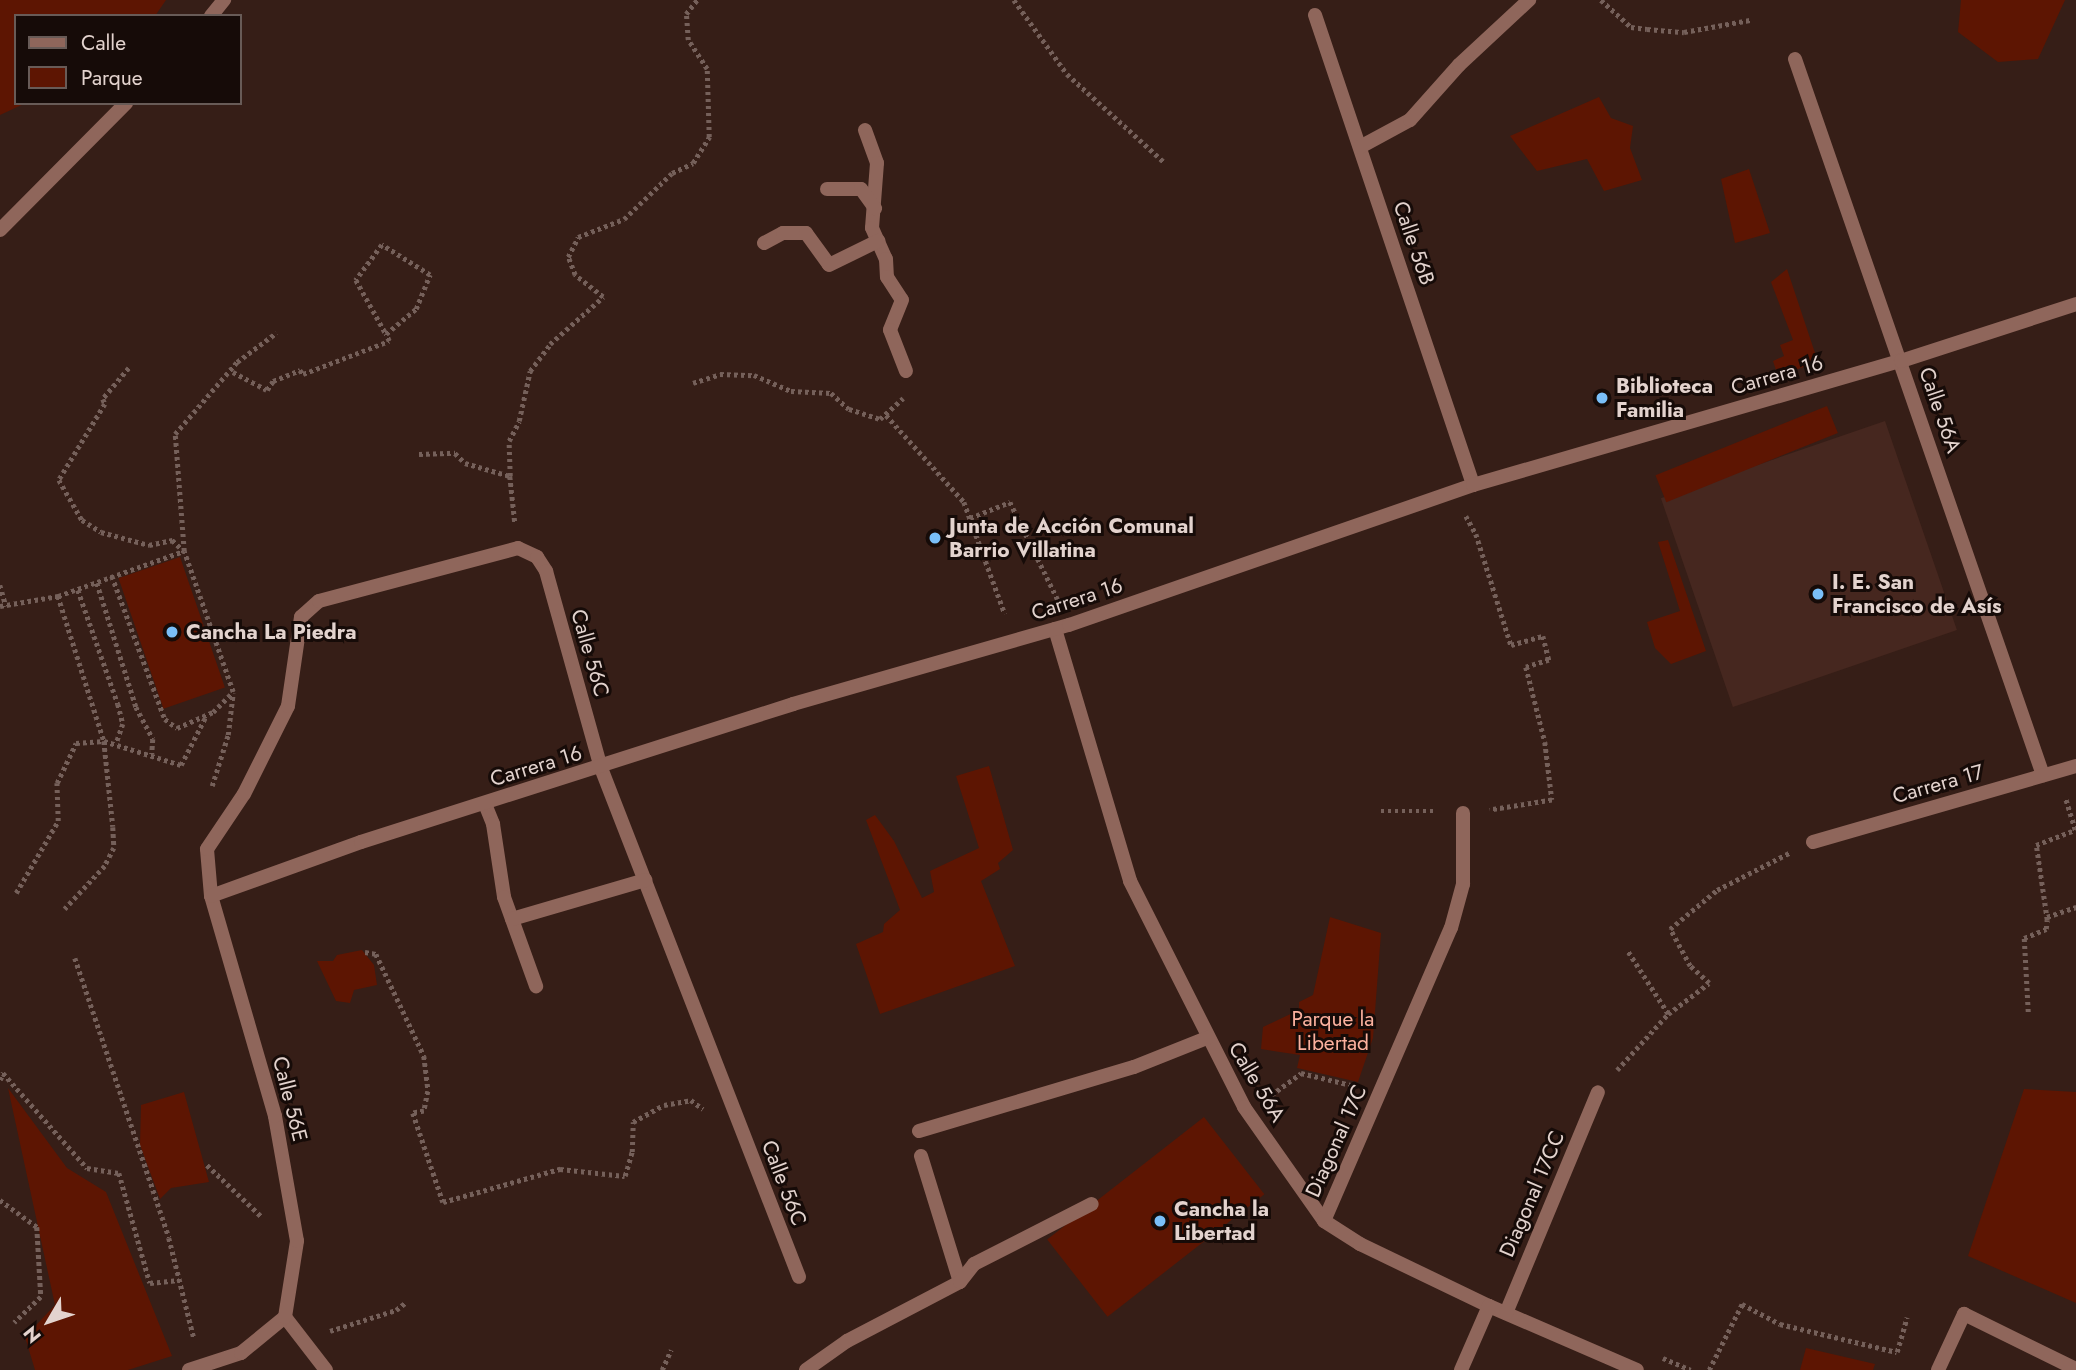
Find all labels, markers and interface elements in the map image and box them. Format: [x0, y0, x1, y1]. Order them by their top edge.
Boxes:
legend [14, 14, 242, 105]
text: Calle [81, 28, 126, 58]
text: Parque [81, 63, 143, 93]
street label: Calle 56B [1388, 198, 1440, 288]
street label: Carrera 16 [1728, 350, 1826, 400]
street label: Calle 56A [1914, 364, 1966, 456]
place label: Biblioteca Familia [1616, 373, 1713, 423]
marker: Biblioteca Familia [1594, 390, 1610, 406]
place label: Junta de Acción Comunal Barrio Villatina [949, 513, 1194, 563]
marker: Junta de Acción Comunal Barrio Villatina [927, 530, 943, 546]
place label: I. E. San Francisco de Asís [1832, 569, 2002, 619]
street label: Carrera 16 [1028, 572, 1126, 626]
marker: I. E. San Francisco de Asís [1810, 586, 1826, 602]
street label: Calle 56C [566, 606, 614, 700]
place label: Cancha La Piedra [186, 619, 357, 645]
marker: Cancha La Piedra [164, 624, 180, 640]
street label: Carrera 16 [487, 740, 585, 792]
street label: Carrera 17 [1890, 759, 1986, 809]
park label: Parque la Libertad [1292, 1006, 1374, 1056]
street label: Calle 56A [1223, 1037, 1291, 1127]
street label: Calle 56E [267, 1054, 313, 1144]
street label: Diagonal 17C [1300, 1081, 1372, 1201]
street label: Diagonal 17CC [1494, 1127, 1570, 1261]
street label: Calle 56C [756, 1137, 812, 1229]
place label: Cancha la Libertad [1174, 1196, 1269, 1246]
marker: Cancha la Libertad [1152, 1213, 1168, 1229]
north arrow [14, 1286, 84, 1356]
text: N [17, 1320, 48, 1349]

